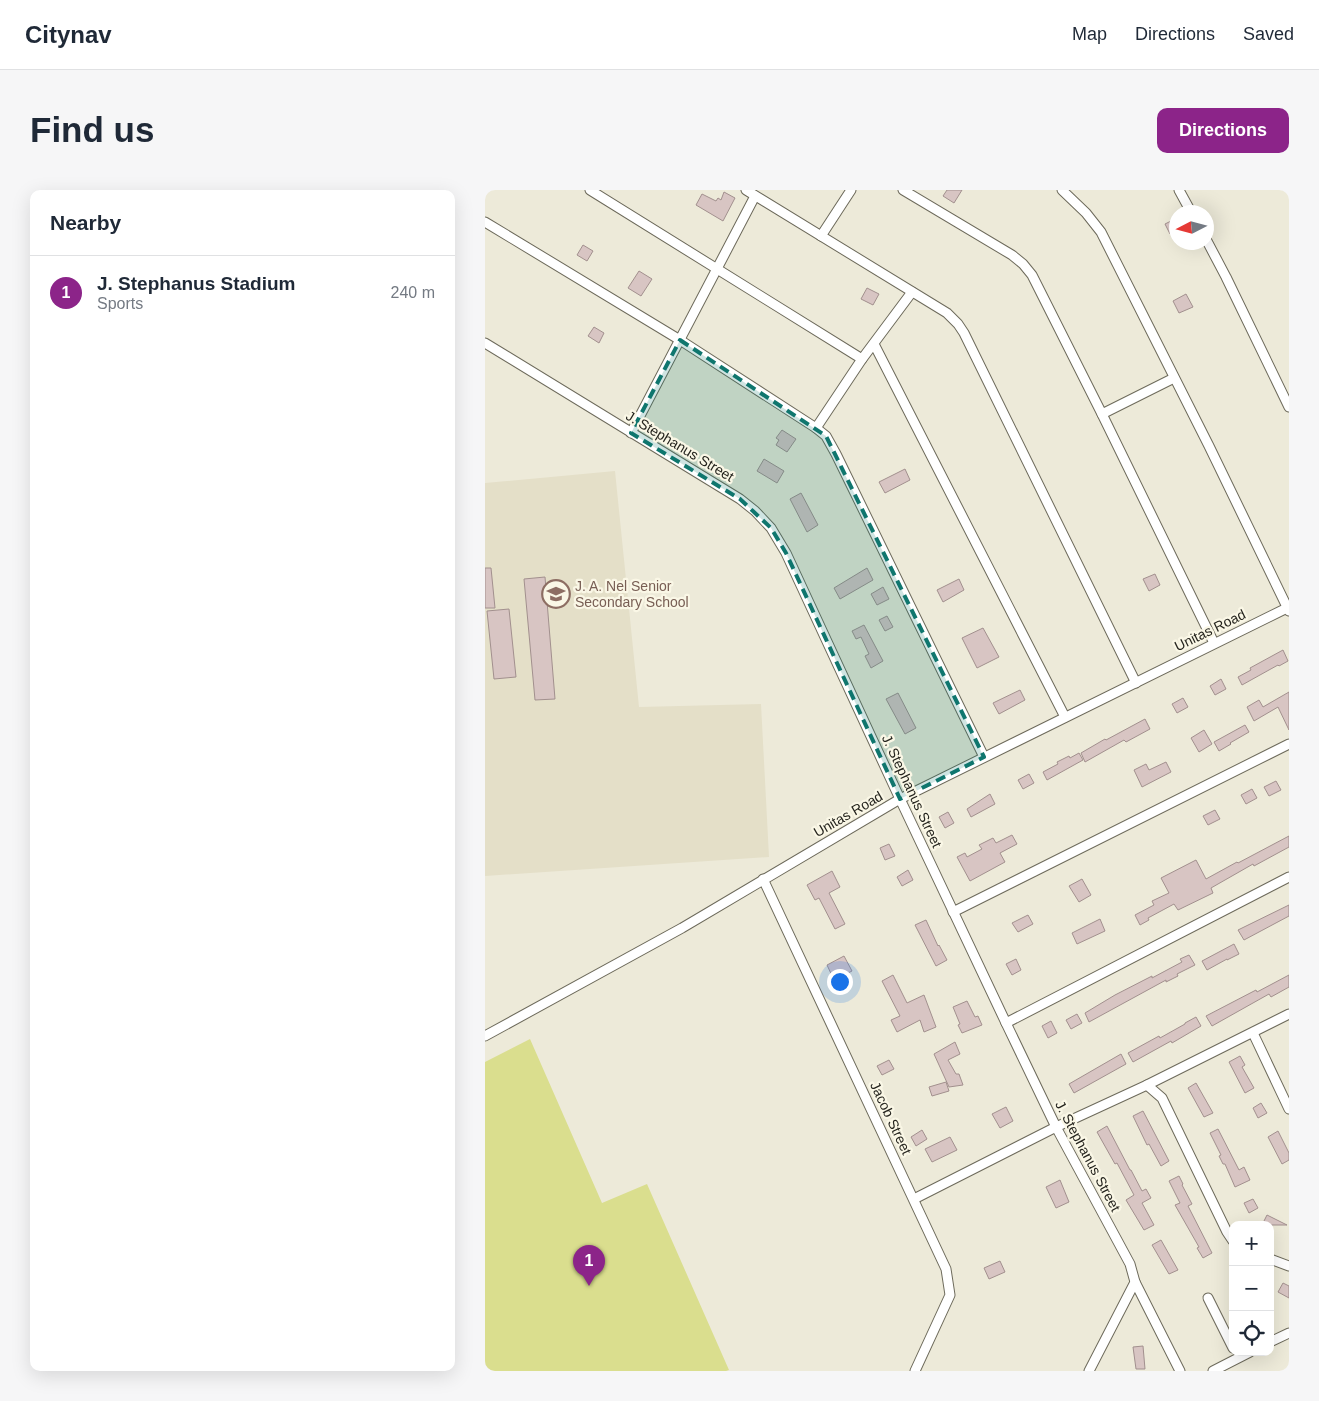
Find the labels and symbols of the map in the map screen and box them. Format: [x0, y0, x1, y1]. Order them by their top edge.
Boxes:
north arrow [1169, 205, 1214, 250]
street label: J. Stephanus Street [623, 407, 737, 485]
place label: J. A. Nel Senior Secondary School [575, 578, 689, 610]
school or university icon: J. A. Nel Senior Secondary School [541, 579, 571, 609]
street label: Unitas Road [1172, 606, 1248, 654]
street label: J. Stephanus Street [879, 732, 945, 850]
street label: Unitas Road [811, 788, 885, 840]
your location [827, 969, 853, 995]
street label: Jacob Street [867, 1079, 915, 1157]
street label: J. Stephanus Street [1052, 1098, 1124, 1214]
pin: 1 [573, 1245, 605, 1286]

